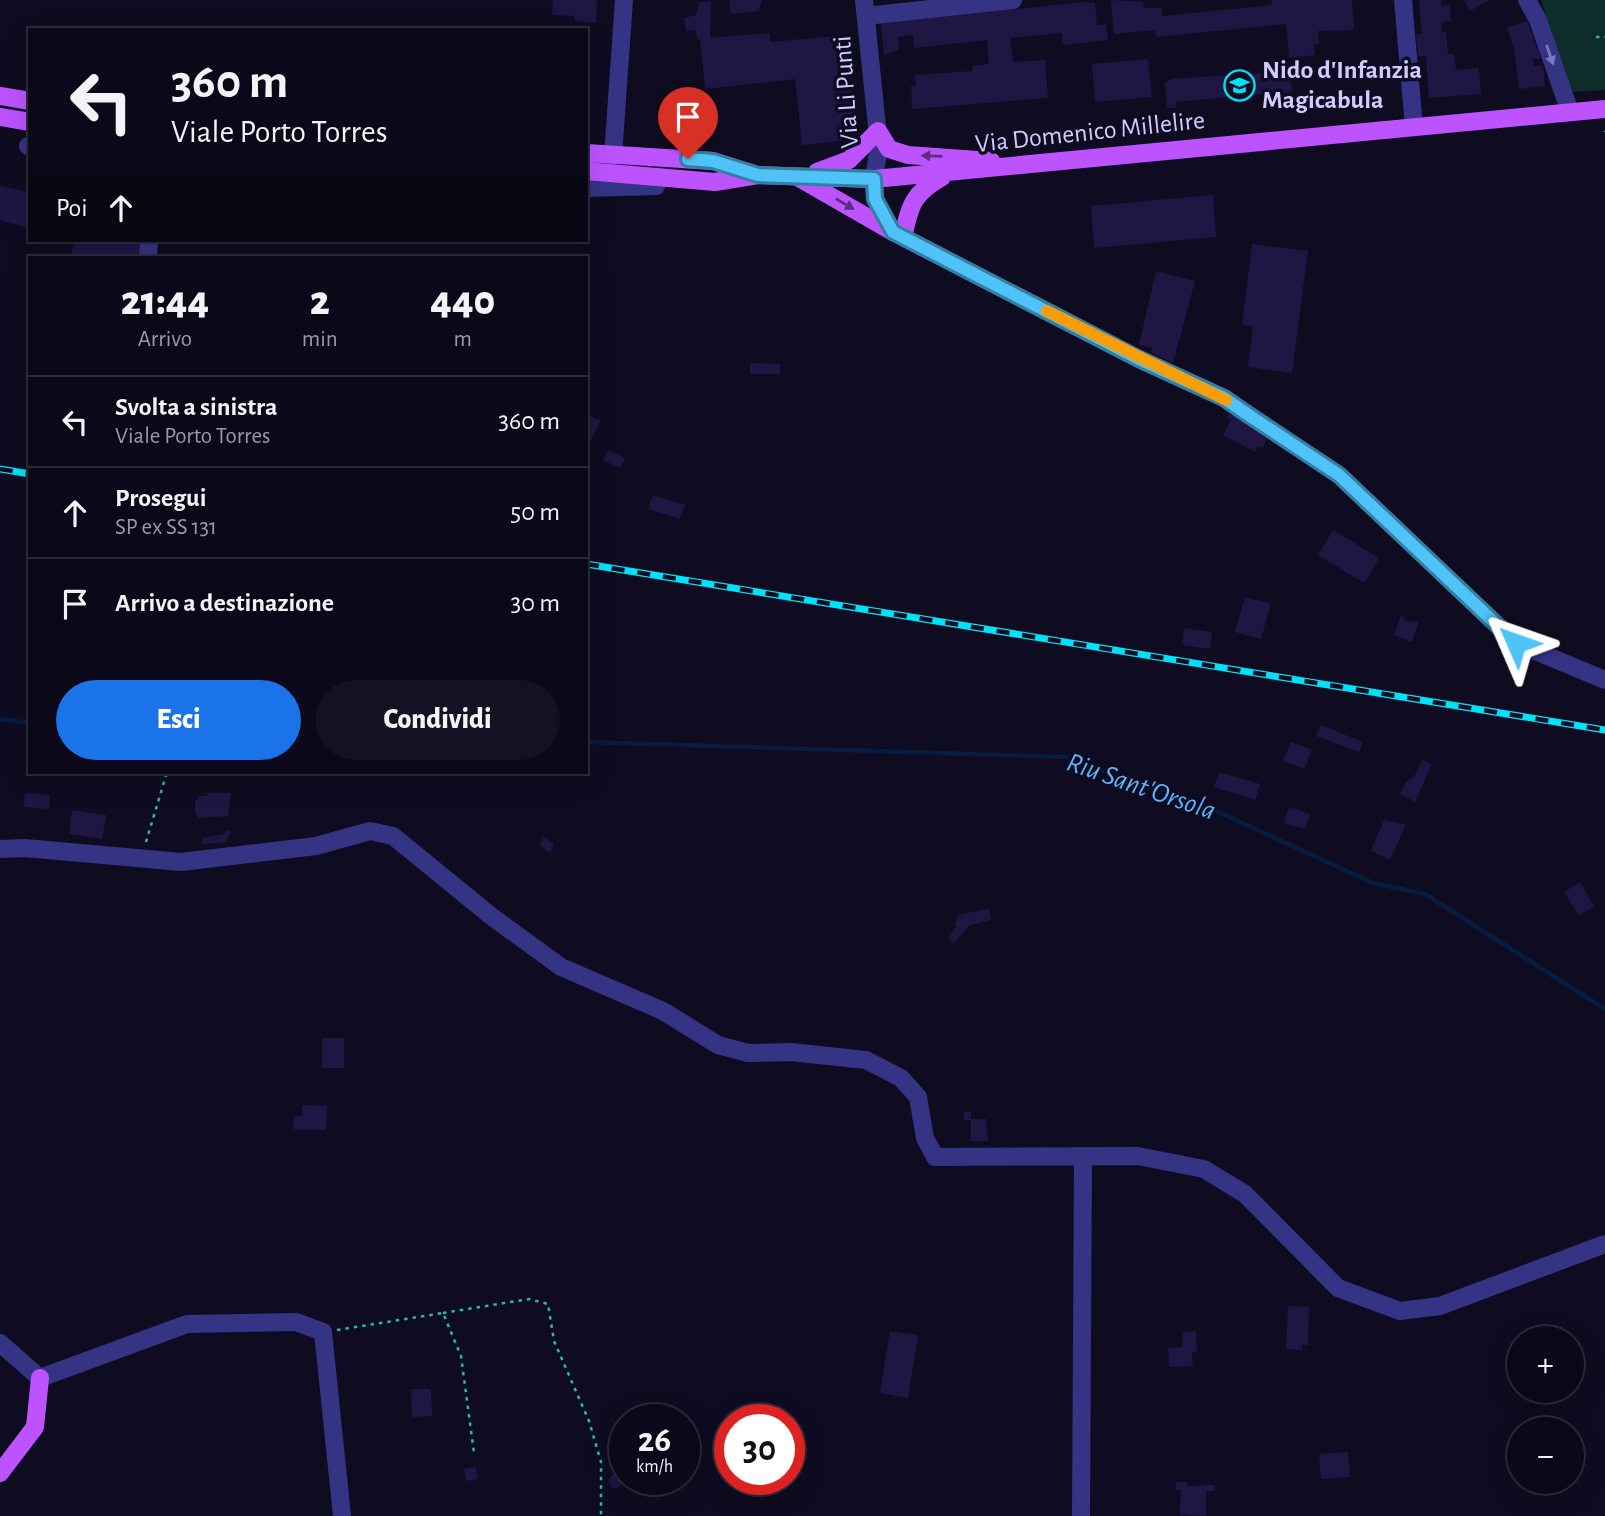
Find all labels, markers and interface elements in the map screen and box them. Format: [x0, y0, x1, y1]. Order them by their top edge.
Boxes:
street label: Via Li Punti [829, 35, 863, 149]
one-way arrow [1545, 45, 1556, 66]
icon: left [56, 56, 147, 147]
place label: Nido d'Infanzia Magicabula [1262, 57, 1422, 113]
text: 360 m [171, 58, 288, 107]
school or university icon: Nido d'Infanzia Magicabula [1222, 68, 1256, 102]
pin [658, 87, 718, 159]
icon: arrive [669, 98, 707, 136]
street label: Via Domenico Millelire [974, 107, 1206, 157]
text: Viale Porto Torres [171, 116, 387, 148]
one-way arrow [921, 150, 943, 161]
icon: ahead [102, 189, 140, 227]
text: Poi [56, 195, 88, 221]
one-way arrow [835, 198, 854, 210]
text: 21:44 [121, 280, 209, 322]
text: 2 [310, 280, 330, 322]
text: 440 [430, 280, 495, 322]
text: Arrivo [138, 328, 192, 351]
text: min [302, 328, 338, 351]
text: m [454, 328, 472, 351]
text: Svolta a sinistra [115, 394, 277, 420]
icon: left [56, 403, 94, 441]
text: 360 m [498, 408, 560, 434]
text: Viale Porto Torres [115, 425, 271, 448]
text: Prosegui [115, 485, 206, 511]
icon: ahead [56, 494, 94, 532]
text: 50 m [510, 499, 560, 525]
text: SP ex SS 131 [115, 516, 217, 539]
icon: arrive [56, 585, 94, 623]
text: Arrivo a destinazione [115, 590, 334, 616]
text: 30 m [510, 590, 560, 616]
position arrow [1479, 606, 1553, 680]
button: Esci [56, 680, 301, 760]
button: Condividi [315, 680, 560, 760]
water label: Riu Sant'Orsola [1063, 748, 1219, 826]
map controls [1507, 1326, 1584, 1494]
button: + [1507, 1326, 1584, 1403]
speed limit sign: 30 [714, 1404, 805, 1495]
button: − [1507, 1417, 1584, 1494]
text: 26 [638, 1423, 671, 1458]
text: km/h [636, 1458, 673, 1476]

